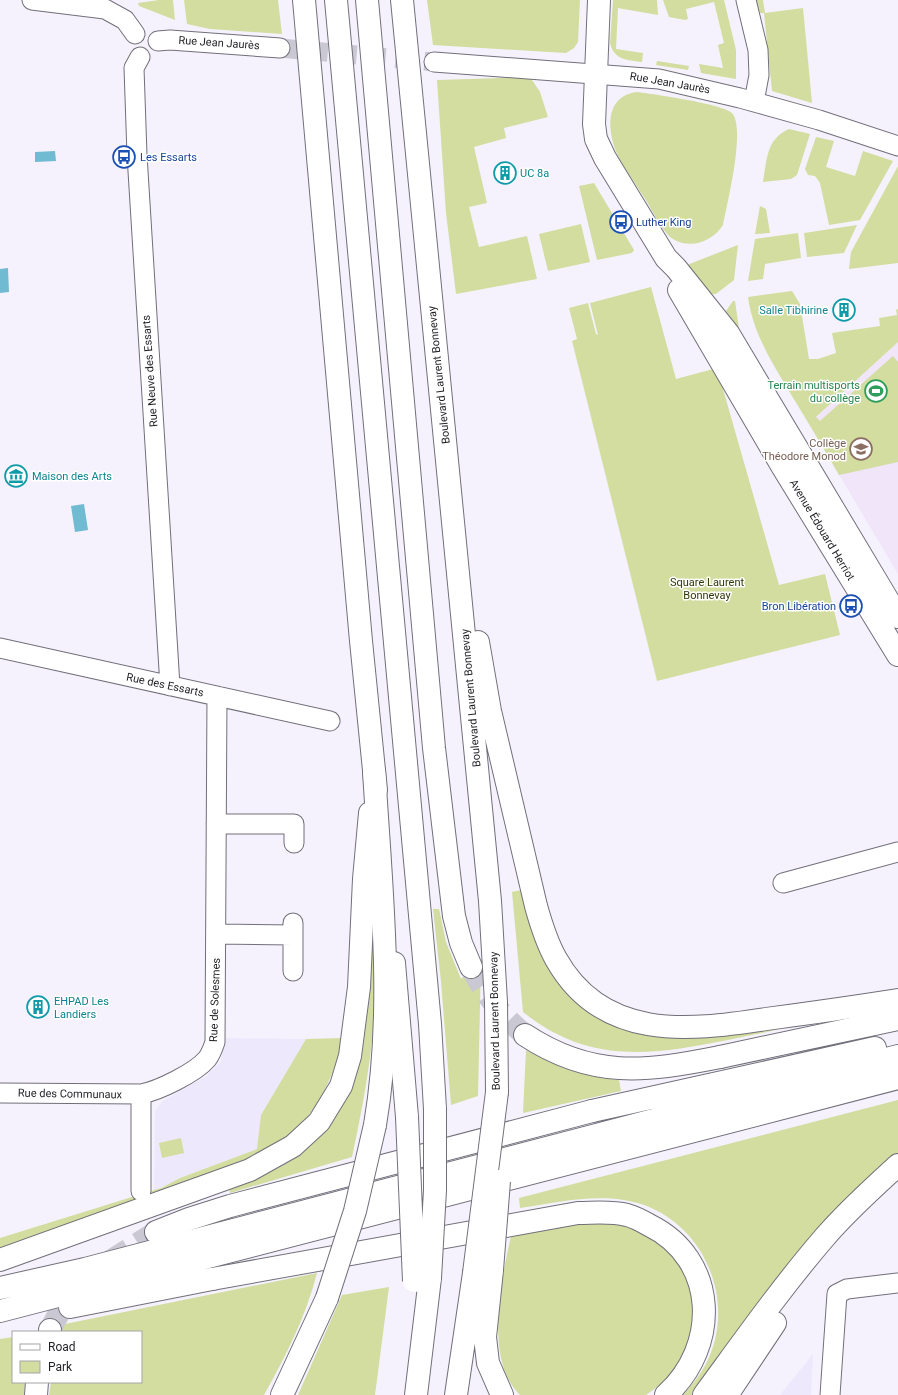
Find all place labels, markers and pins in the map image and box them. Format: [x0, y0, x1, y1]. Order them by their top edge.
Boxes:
bus stop icon: Les Essarts [111, 144, 137, 170]
place label: Les Essarts [140, 151, 197, 164]
building icon: UC 8a [492, 160, 518, 186]
place label: UC 8a [520, 167, 549, 180]
bus stop icon: Luther King [608, 209, 634, 235]
place label: Luther King [636, 216, 692, 229]
building icon: Salle Tibhirine [831, 297, 857, 323]
place label: Salle Tibhirine [759, 304, 828, 317]
sports icon: Terrain multisports du collège [863, 378, 889, 404]
place label: Terrain multisports du collège [767, 379, 860, 405]
school or university icon: Collège Théodore Monod [848, 436, 874, 462]
place label: Collège Théodore Monod [762, 437, 846, 463]
museum icon: Maison des Arts [3, 463, 29, 489]
place label: Maison des Arts [32, 470, 112, 483]
bus stop icon: Bron Libération [838, 593, 864, 619]
place label: Bron Libération [762, 600, 836, 613]
building icon: EHPAD Les Landiers [25, 994, 51, 1020]
place label: EHPAD Les Landiers [54, 995, 109, 1021]

